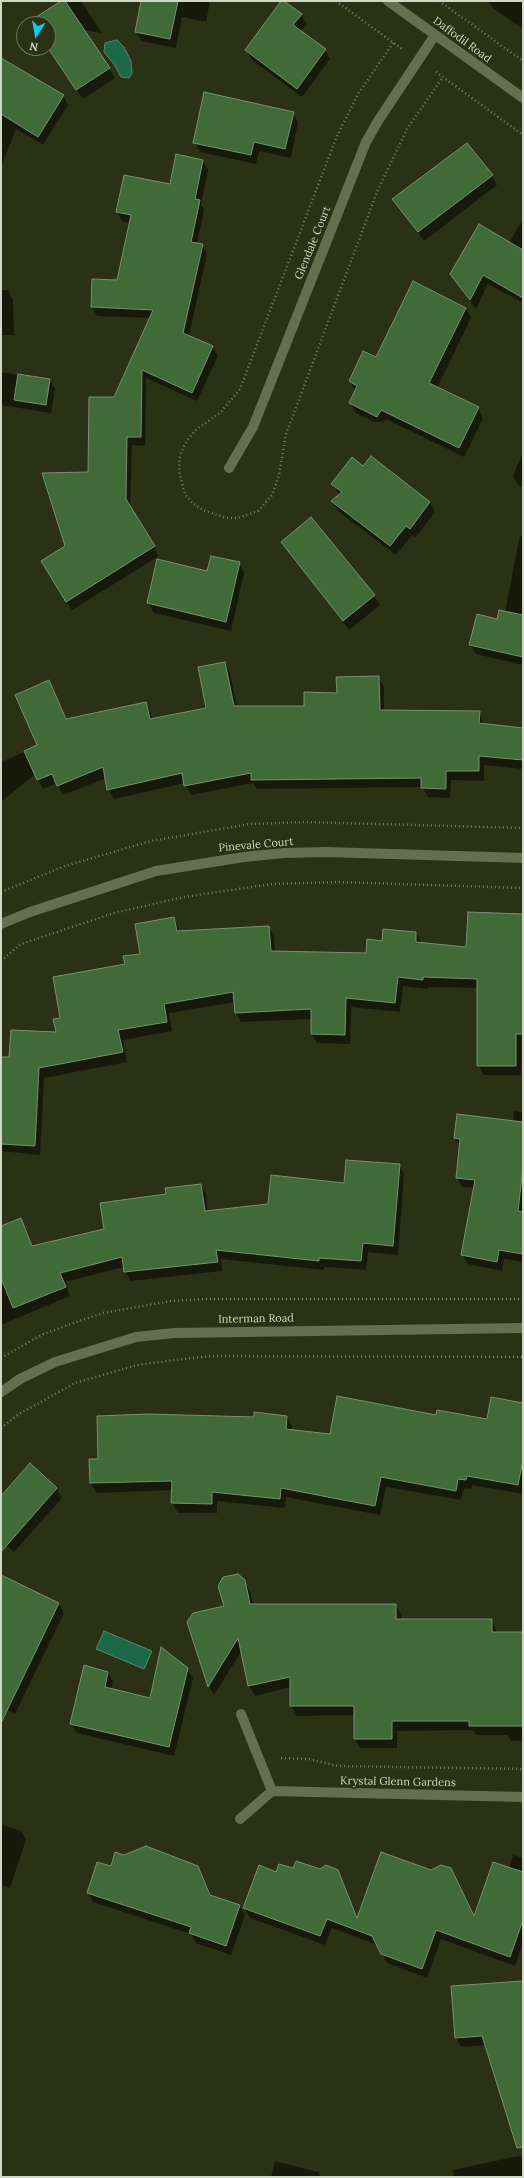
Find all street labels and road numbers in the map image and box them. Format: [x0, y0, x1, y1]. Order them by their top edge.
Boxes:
street label: Daffodil Road [430, 14, 494, 66]
street label: Glendale Court [292, 204, 334, 282]
street label: Pinevale Court [218, 835, 294, 855]
street label: Interman Road [218, 1312, 294, 1326]
street label: Krystal Glenn Gardens [340, 1774, 456, 1790]

